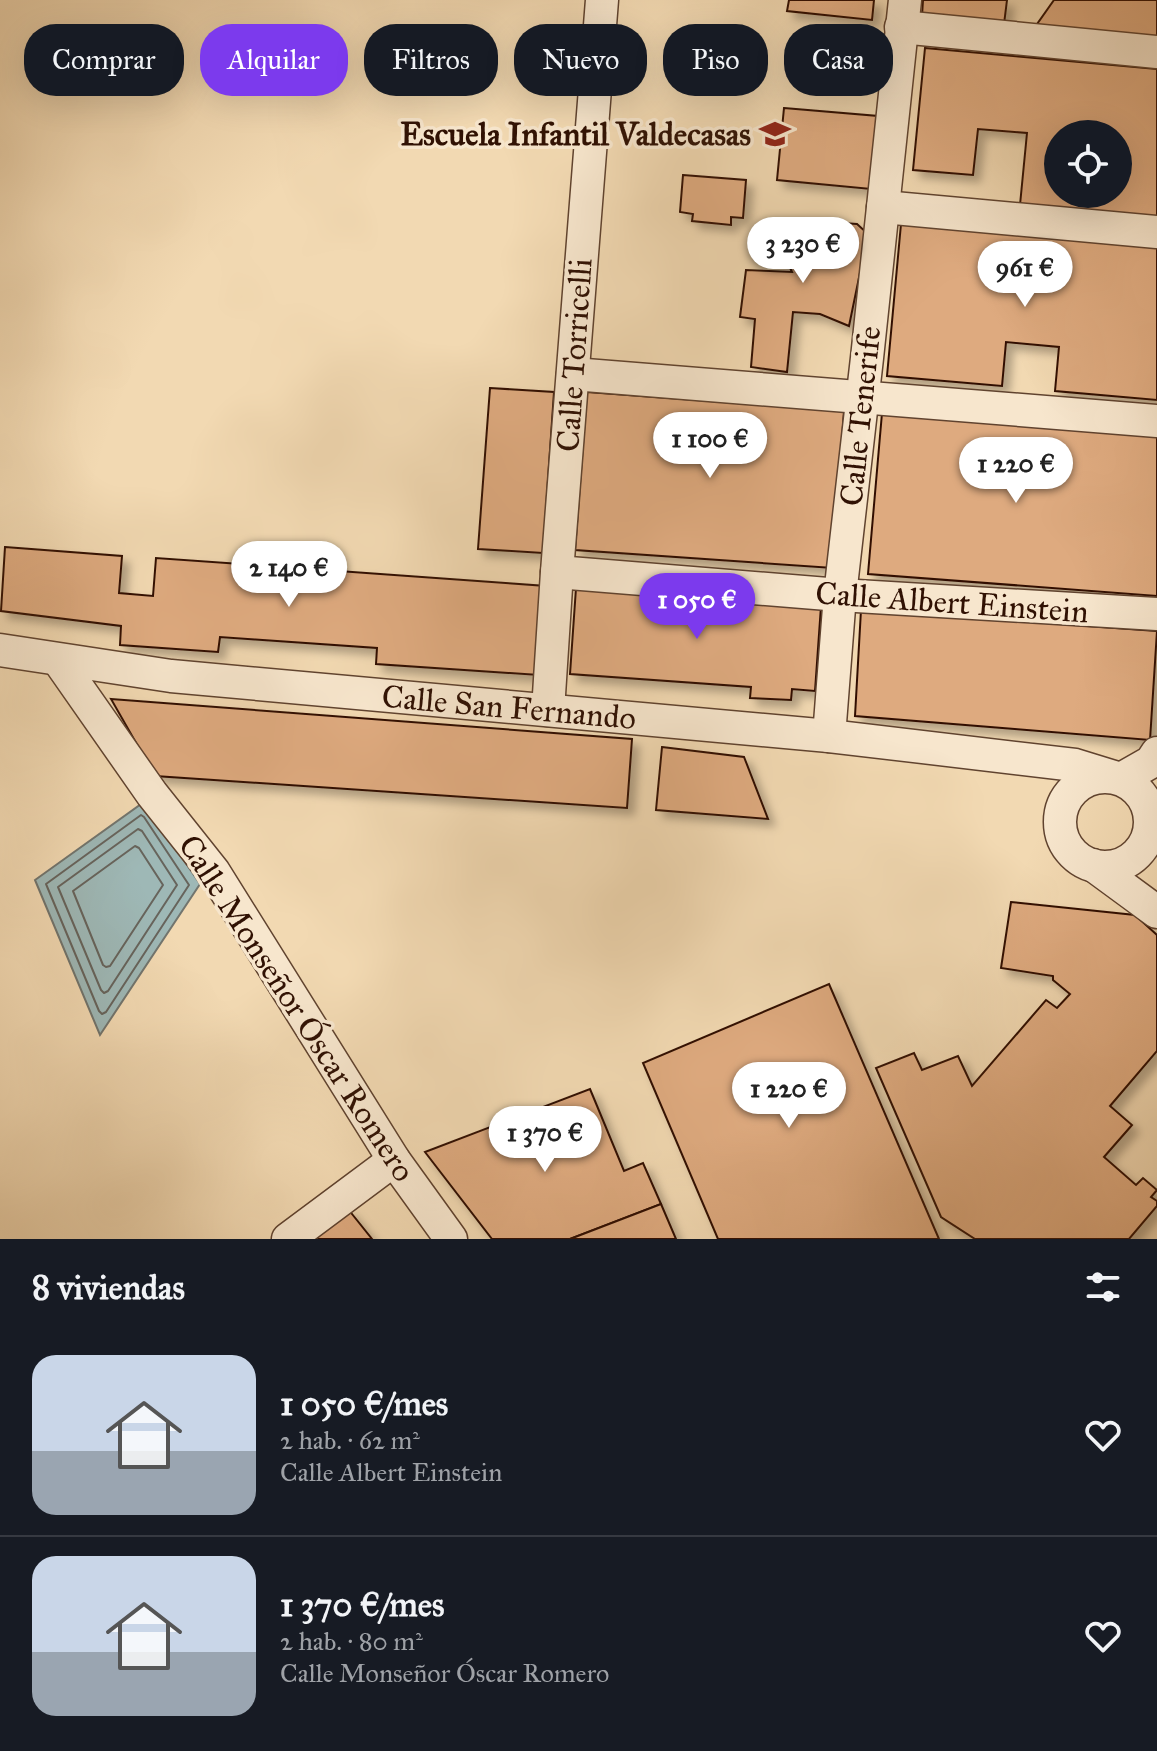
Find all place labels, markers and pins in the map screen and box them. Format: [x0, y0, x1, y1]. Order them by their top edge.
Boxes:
place label: Escuela Infantil Valdecasas [400, 115, 751, 154]
school or university icon: Escuela Infantil Valdecasas [758, 117, 792, 151]
pin: 3 230 € [729, 217, 877, 285]
pin: 961 € [969, 241, 1081, 309]
pin: 1 100 € [636, 412, 784, 480]
pin: 1 220 € [942, 437, 1090, 505]
pin: 2 140 € [215, 541, 363, 609]
pin: 1 050 € [623, 573, 771, 641]
pin: 1 220 € [715, 1062, 863, 1130]
pin: 1 370 € [471, 1106, 619, 1174]

